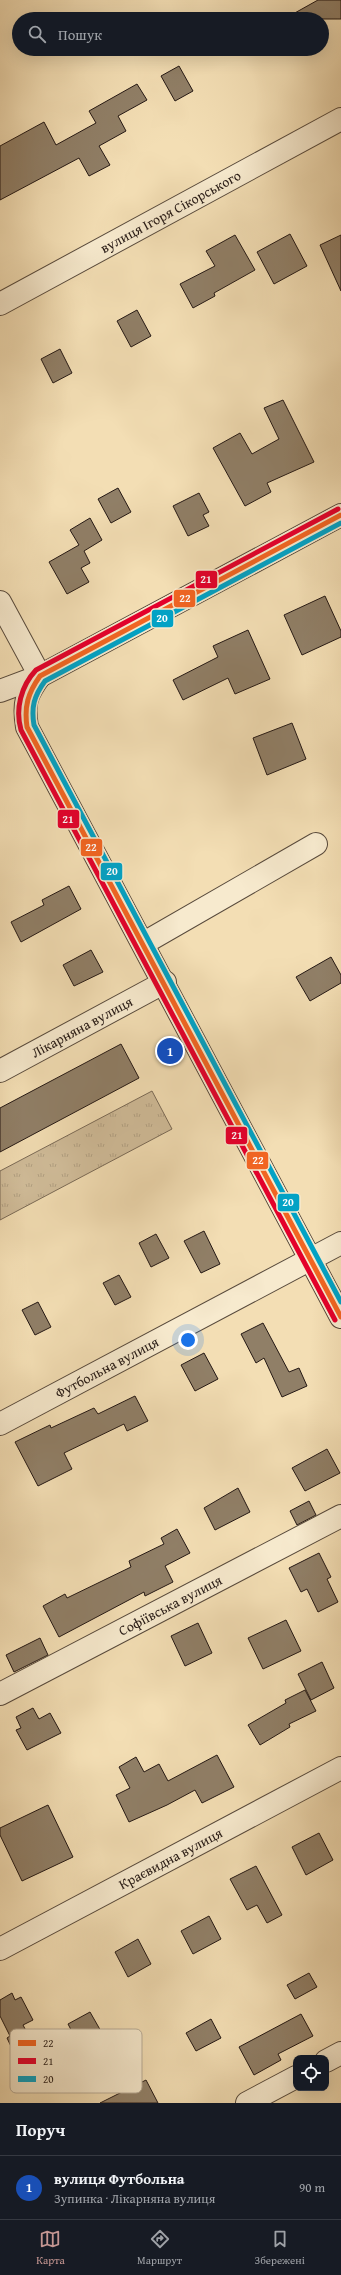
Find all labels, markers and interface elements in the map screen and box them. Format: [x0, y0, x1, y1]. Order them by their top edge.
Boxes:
search box [12, 12, 329, 56]
icon: search [26, 23, 48, 45]
text: Пошук [58, 24, 102, 45]
street label: вулиця Ігоря Сікорського [97, 165, 244, 258]
line badge: 21 [195, 570, 218, 589]
text: 21 [200, 571, 212, 587]
line badge: 22 [173, 589, 196, 608]
text: 22 [179, 590, 191, 606]
line badge: 20 [151, 609, 174, 628]
text: 20 [156, 610, 168, 626]
line badge: 21 [57, 809, 80, 829]
text: 21 [62, 811, 74, 827]
line badge: 22 [80, 838, 103, 857]
text: 22 [85, 839, 97, 855]
line badge: 20 [100, 862, 123, 881]
text: 20 [106, 863, 118, 879]
street label: Лікарняна вулиця [28, 991, 136, 1062]
pin: 1 [157, 1036, 183, 1066]
line badge: 21 [225, 1126, 248, 1145]
text: 21 [231, 1127, 243, 1143]
line badge: 22 [246, 1151, 269, 1170]
text: 22 [252, 1152, 264, 1168]
line badge: 20 [277, 1193, 300, 1212]
text: 20 [282, 1194, 294, 1210]
your location [178, 1330, 198, 1350]
street label: Футбольна вулиця [52, 1332, 162, 1403]
street label: Софіївська вулиця [115, 1570, 225, 1640]
street label: Краєвидна вулиця [115, 1823, 226, 1894]
legend [10, 2029, 142, 2093]
text: 22 [43, 2035, 54, 2051]
text: 21 [43, 2053, 54, 2069]
map controls [293, 2055, 329, 2091]
button: locate [293, 2055, 329, 2091]
text: 20 [43, 2071, 54, 2087]
text: Поруч [16, 2117, 65, 2142]
text: вулиця Футбольна [54, 2168, 185, 2189]
text: 1 [26, 2178, 32, 2197]
text: 90 m [299, 2178, 325, 2197]
text: Зупинка · Лікарняна вулиця [54, 2189, 215, 2208]
tab: Карта [36, 2228, 65, 2268]
tab: Маршрут [137, 2228, 182, 2268]
tab: Збережені [254, 2228, 305, 2268]

